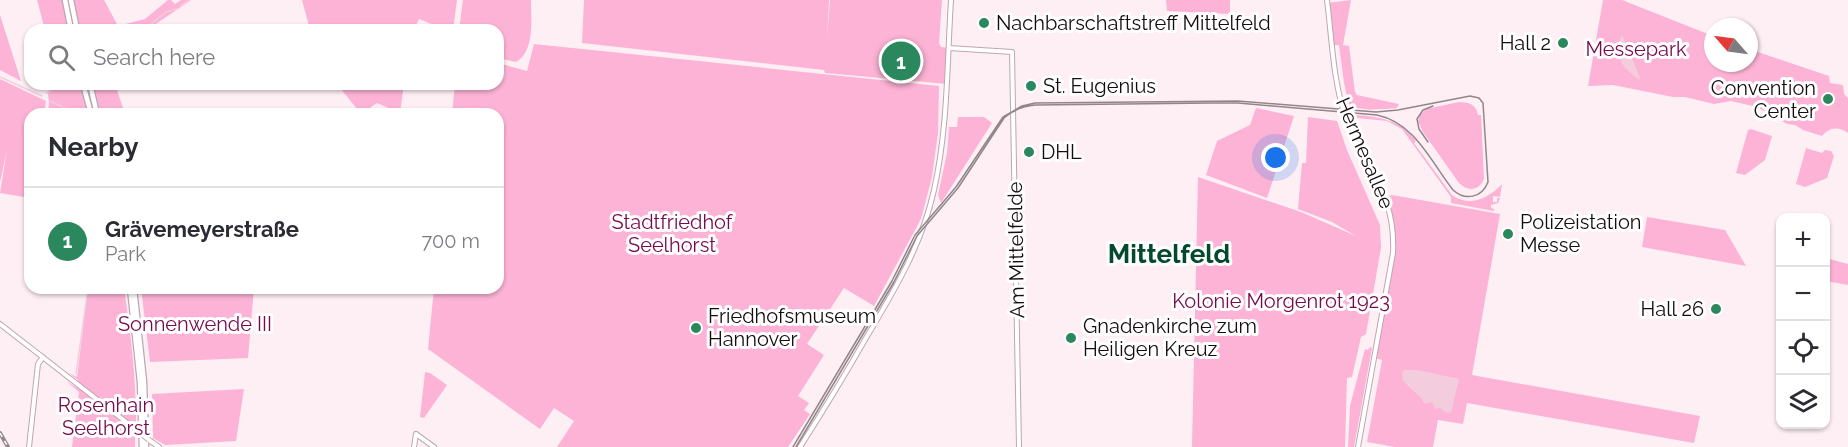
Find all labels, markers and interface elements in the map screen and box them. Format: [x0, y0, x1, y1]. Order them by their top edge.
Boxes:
place label: Nachbarschaftstreff Mittelfeld [996, 11, 1271, 35]
marker: Nachbarschaftstreff Mittelfeld [977, 16, 991, 30]
north arrow [1704, 18, 1758, 72]
search box [24, 24, 504, 90]
place label: Hall 2 [1500, 31, 1551, 55]
marker: Hall 2 [1556, 36, 1570, 50]
park label: Messepark [1585, 37, 1687, 61]
pin: 1 [882, 38, 920, 84]
icon: search [45, 41, 78, 74]
text: Search here [93, 44, 215, 70]
place label: St. Eugenius [1043, 74, 1156, 98]
place label: Convention Center [1711, 76, 1816, 123]
marker: St. Eugenius [1024, 79, 1038, 93]
marker: Convention Center [1821, 92, 1835, 106]
street label: Hermesallee [1331, 94, 1399, 212]
text: Nearby [48, 132, 138, 162]
place label: DHL [1041, 140, 1082, 164]
your location [1261, 143, 1290, 172]
marker: DHL [1022, 145, 1036, 159]
street label: Am Mittelfelde [1003, 181, 1029, 319]
park label: Stadtfriedhof Seelhorst [612, 210, 734, 257]
place label: Polizeistation Messe [1520, 210, 1641, 257]
map controls [1776, 213, 1830, 429]
button: + [1776, 213, 1830, 267]
text: Grävemeyerstraße [105, 216, 299, 242]
marker: Polizeistation Messe [1501, 227, 1515, 241]
text: 1 [63, 229, 72, 253]
text: 700 m [421, 229, 480, 253]
district label: Mittelfeld [1108, 239, 1230, 269]
text: Park [105, 242, 146, 266]
button: − [1776, 267, 1830, 321]
park label: Kolonie Morgenrot 1923 [1172, 289, 1390, 313]
place label: Hall 26 [1641, 297, 1704, 321]
marker: Hall 26 [1709, 302, 1723, 316]
place label: Friedhofsmuseum Hannover [708, 304, 876, 351]
park label: Sonnenwende III [118, 312, 272, 336]
place label: Gnadenkirche zum Heiligen Kreuz [1083, 314, 1257, 361]
marker: Friedhofsmuseum Hannover [689, 321, 703, 335]
button: locate [1776, 321, 1830, 375]
marker: Gnadenkirche zum Heiligen Kreuz [1064, 331, 1078, 345]
button: layers [1776, 375, 1830, 429]
park label: Rosenhain Seelhorst [58, 393, 154, 440]

